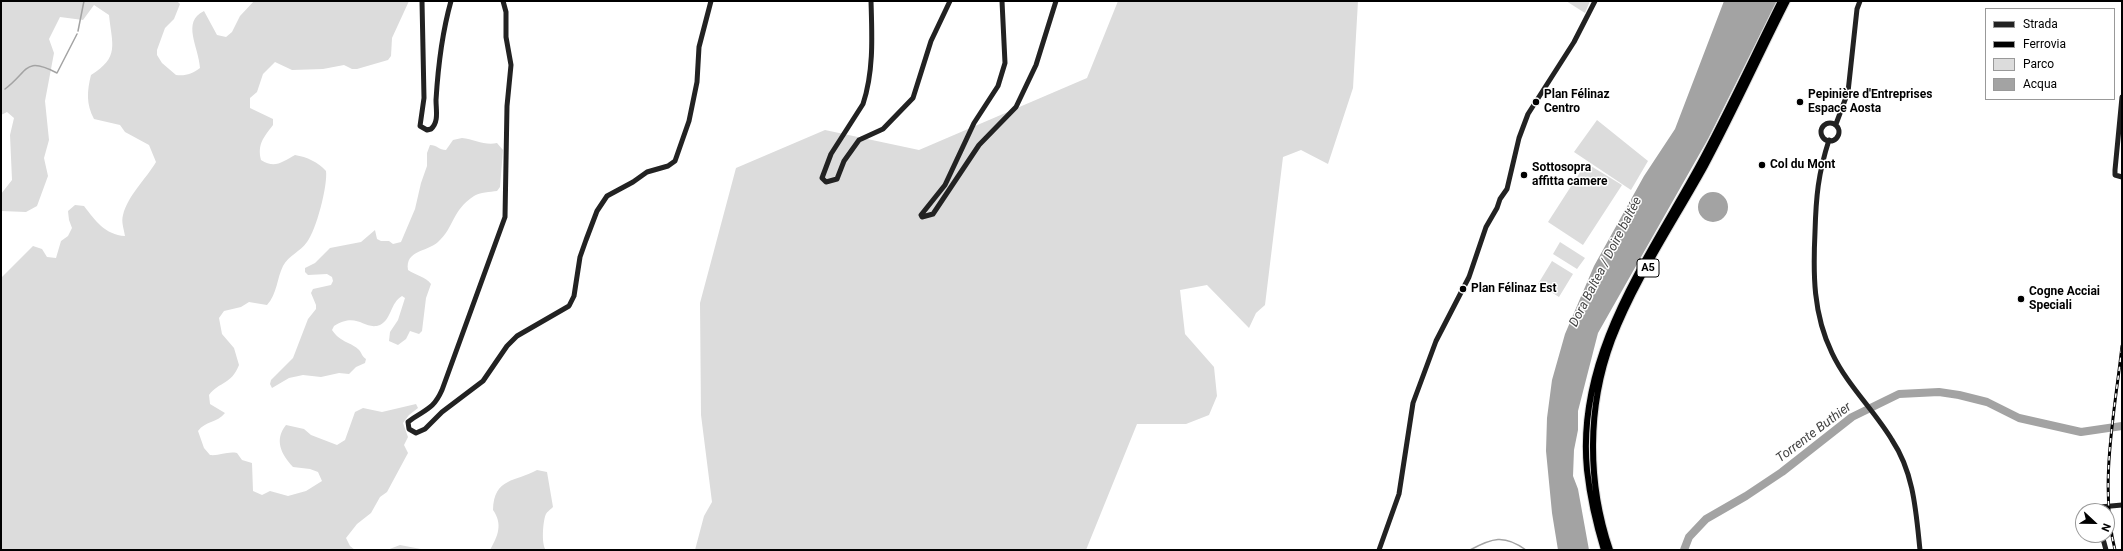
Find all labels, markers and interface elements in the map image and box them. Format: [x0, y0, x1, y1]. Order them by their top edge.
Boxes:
legend [1985, 8, 2115, 100]
text: Strada [2023, 17, 2058, 31]
text: Ferrovia [2023, 37, 2066, 51]
text: Parco [2023, 57, 2054, 71]
text: Acqua [2023, 77, 2057, 91]
place label: Plan Félinaz Centro [1544, 88, 1610, 116]
place label: Pepinière d'Entreprises Espace Aosta [1808, 88, 1932, 116]
marker: Plan Félinaz Centro [1531, 97, 1541, 107]
marker: Pepinière d'Entreprises Espace Aosta [1795, 97, 1805, 107]
place label: Col du Mont [1770, 158, 1835, 172]
marker: Col du Mont [1757, 160, 1767, 170]
place label: Sottosopra affitta camere [1532, 161, 1607, 189]
marker: Sottosopra affitta camere [1519, 170, 1529, 180]
water label: Dora Baltea / Doire baltée [1566, 194, 1646, 330]
road number: A5 [1637, 259, 1659, 277]
place label: Plan Félinaz Est [1471, 282, 1557, 296]
marker: Plan Félinaz Est [1458, 284, 1468, 294]
place label: Cogne Acciai Speciali [2029, 285, 2100, 313]
marker: Cogne Acciai Speciali [2016, 294, 2026, 304]
water label: Torrente Buthier [1773, 400, 1855, 466]
north arrow [2075, 503, 2115, 543]
text: N [2098, 521, 2113, 533]

